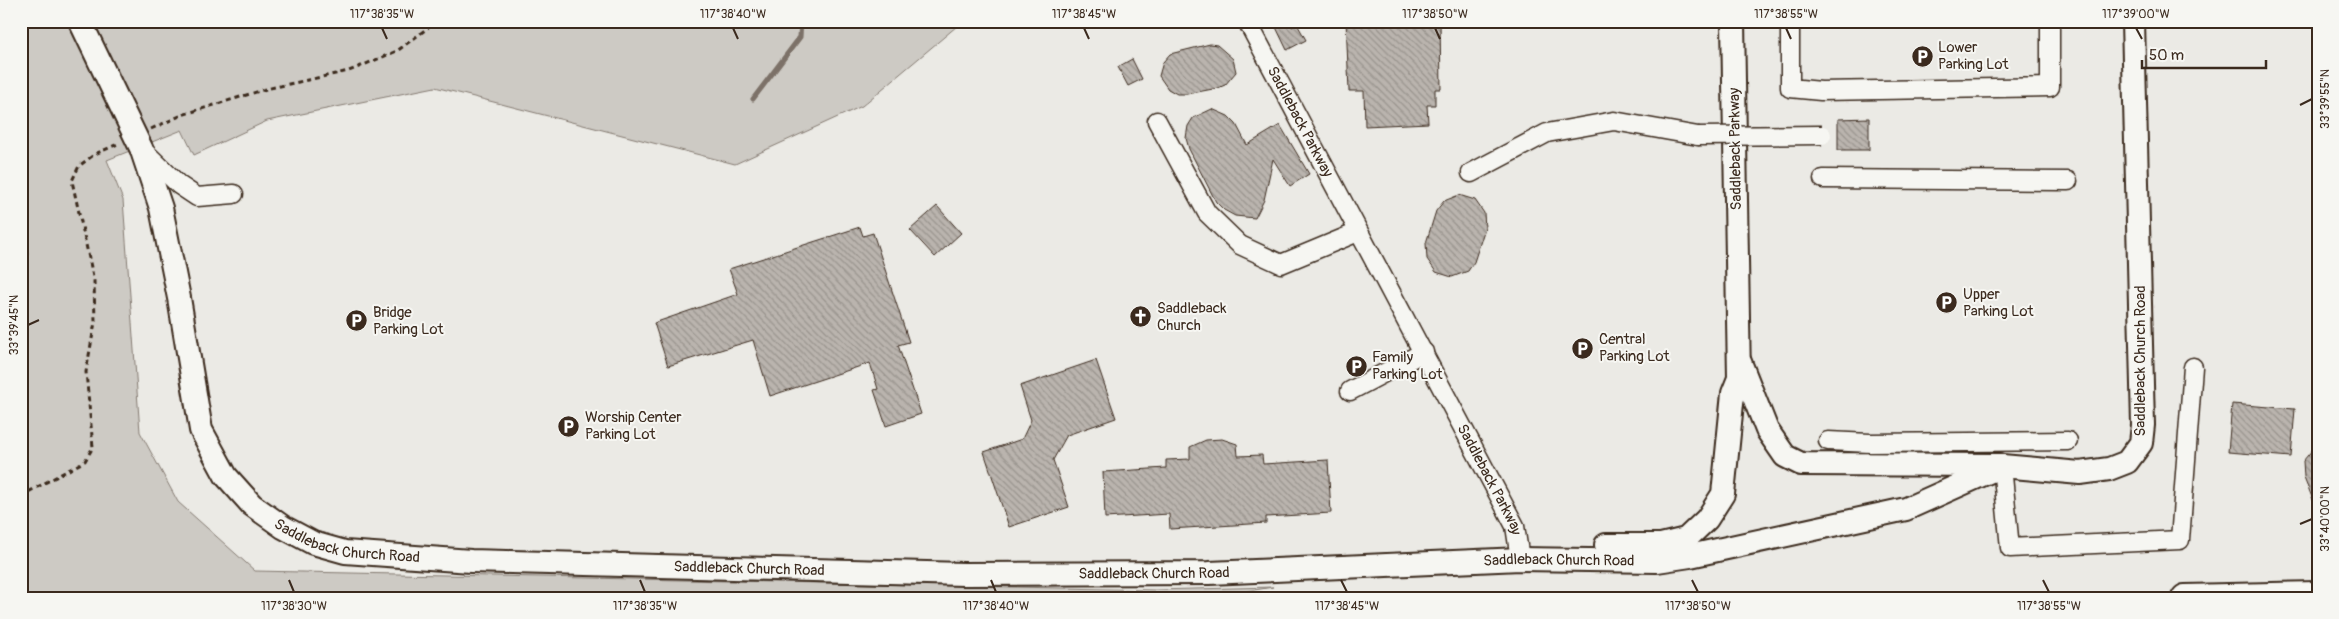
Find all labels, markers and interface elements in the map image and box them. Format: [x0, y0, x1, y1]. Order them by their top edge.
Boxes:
text: 117°38'35"W [350, 7, 414, 22]
text: 117°38'40"W [700, 7, 766, 22]
text: 117°38'45"W [1052, 7, 1116, 22]
text: 117°38'50"W [1402, 7, 1468, 22]
text: 117°38'55"W [1754, 7, 1818, 22]
text: 117°39'00"W [2102, 7, 2170, 22]
place label: Lower Parking Lot [1938, 38, 2010, 74]
scale bar [2142, 38, 2265, 70]
parking icon: Lower Parking Lot [1910, 44, 1934, 68]
text: 50 m [2149, 46, 2184, 65]
street label: Saddleback Parkway [1263, 63, 1337, 181]
text: 33°39'55"N [2318, 69, 2333, 129]
street label: Saddleback Parkway [1725, 87, 1746, 210]
place label: Upper Parking Lot [1963, 285, 2035, 321]
street label: Saddleback Church Road [2131, 285, 2150, 437]
parking icon: Upper Parking Lot [1935, 291, 1959, 315]
text: 33°39'45"N [7, 295, 22, 355]
place label: Saddleback Church [1157, 299, 1227, 335]
place label: Bridge Parking Lot [373, 303, 445, 339]
church icon: Saddleback Church [1129, 305, 1153, 329]
parking icon: Bridge Parking Lot [345, 309, 369, 333]
place label: Central Parking Lot [1599, 330, 1671, 366]
parking icon: Central Parking Lot [1571, 336, 1595, 360]
place label: Family Parking Lot [1372, 348, 1444, 384]
parking icon: Family Parking Lot [1344, 354, 1368, 378]
place label: Worship Center Parking Lot [585, 408, 682, 444]
parking icon: Worship Center Parking Lot [557, 414, 581, 438]
street label: Saddleback Parkway [1453, 421, 1525, 537]
text: 33°40'00"N [2318, 486, 2333, 552]
street label: Saddleback Church Road [270, 515, 421, 567]
street label: Saddleback Church Road [1483, 550, 1635, 571]
street label: Saddleback Church Road [673, 557, 825, 580]
street label: Saddleback Church Road [1078, 563, 1230, 584]
text: 117°38'30"W [261, 599, 327, 614]
text: 117°38'35"W [613, 599, 677, 614]
text: 117°38'40"W [963, 599, 1029, 614]
text: 117°38'45"W [1315, 599, 1379, 614]
text: 117°38'50"W [1665, 599, 1731, 614]
text: 117°38'55"W [2017, 599, 2081, 614]

